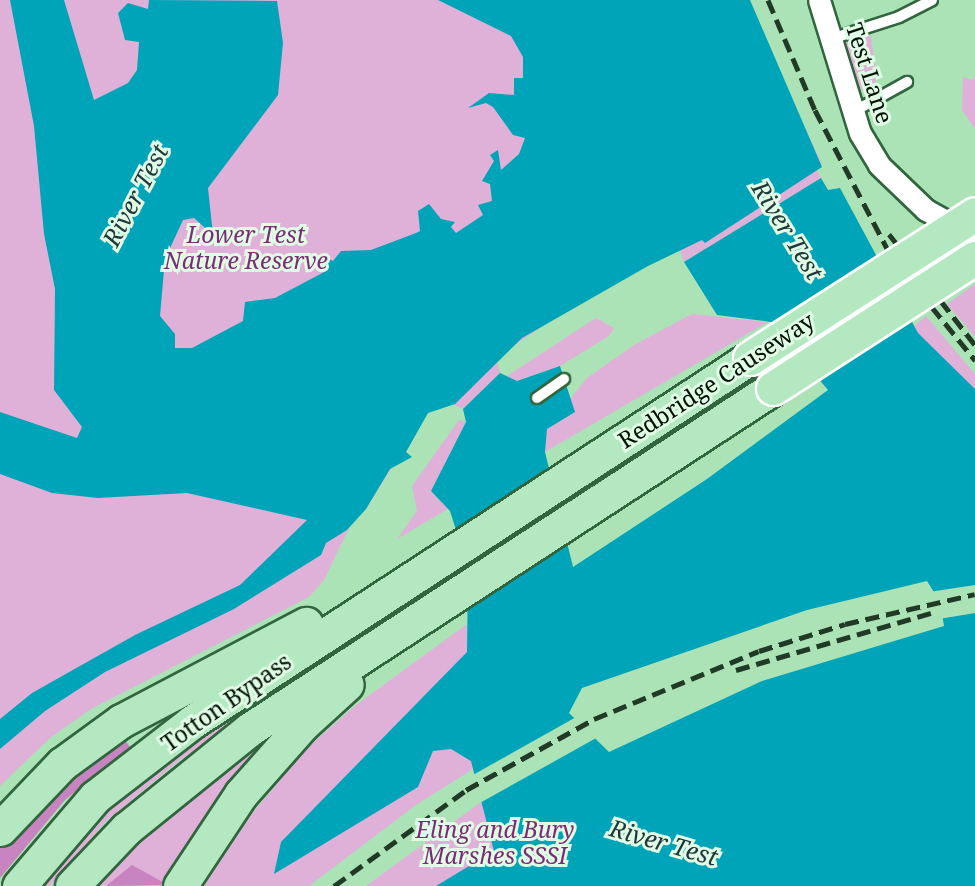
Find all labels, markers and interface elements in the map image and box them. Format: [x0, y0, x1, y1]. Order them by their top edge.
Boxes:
street label: Test Lane [841, 19, 899, 127]
water label: River Test [96, 139, 174, 251]
water label: River Test [746, 175, 830, 285]
park label: Lower Test Nature Reserve [164, 220, 328, 274]
street label: Redbridge Causeway [613, 306, 819, 454]
street label: Totton Bypass [156, 647, 296, 757]
water label: River Test [607, 813, 721, 871]
park label: Eling and Bury Marshes SSSI [416, 815, 574, 869]

